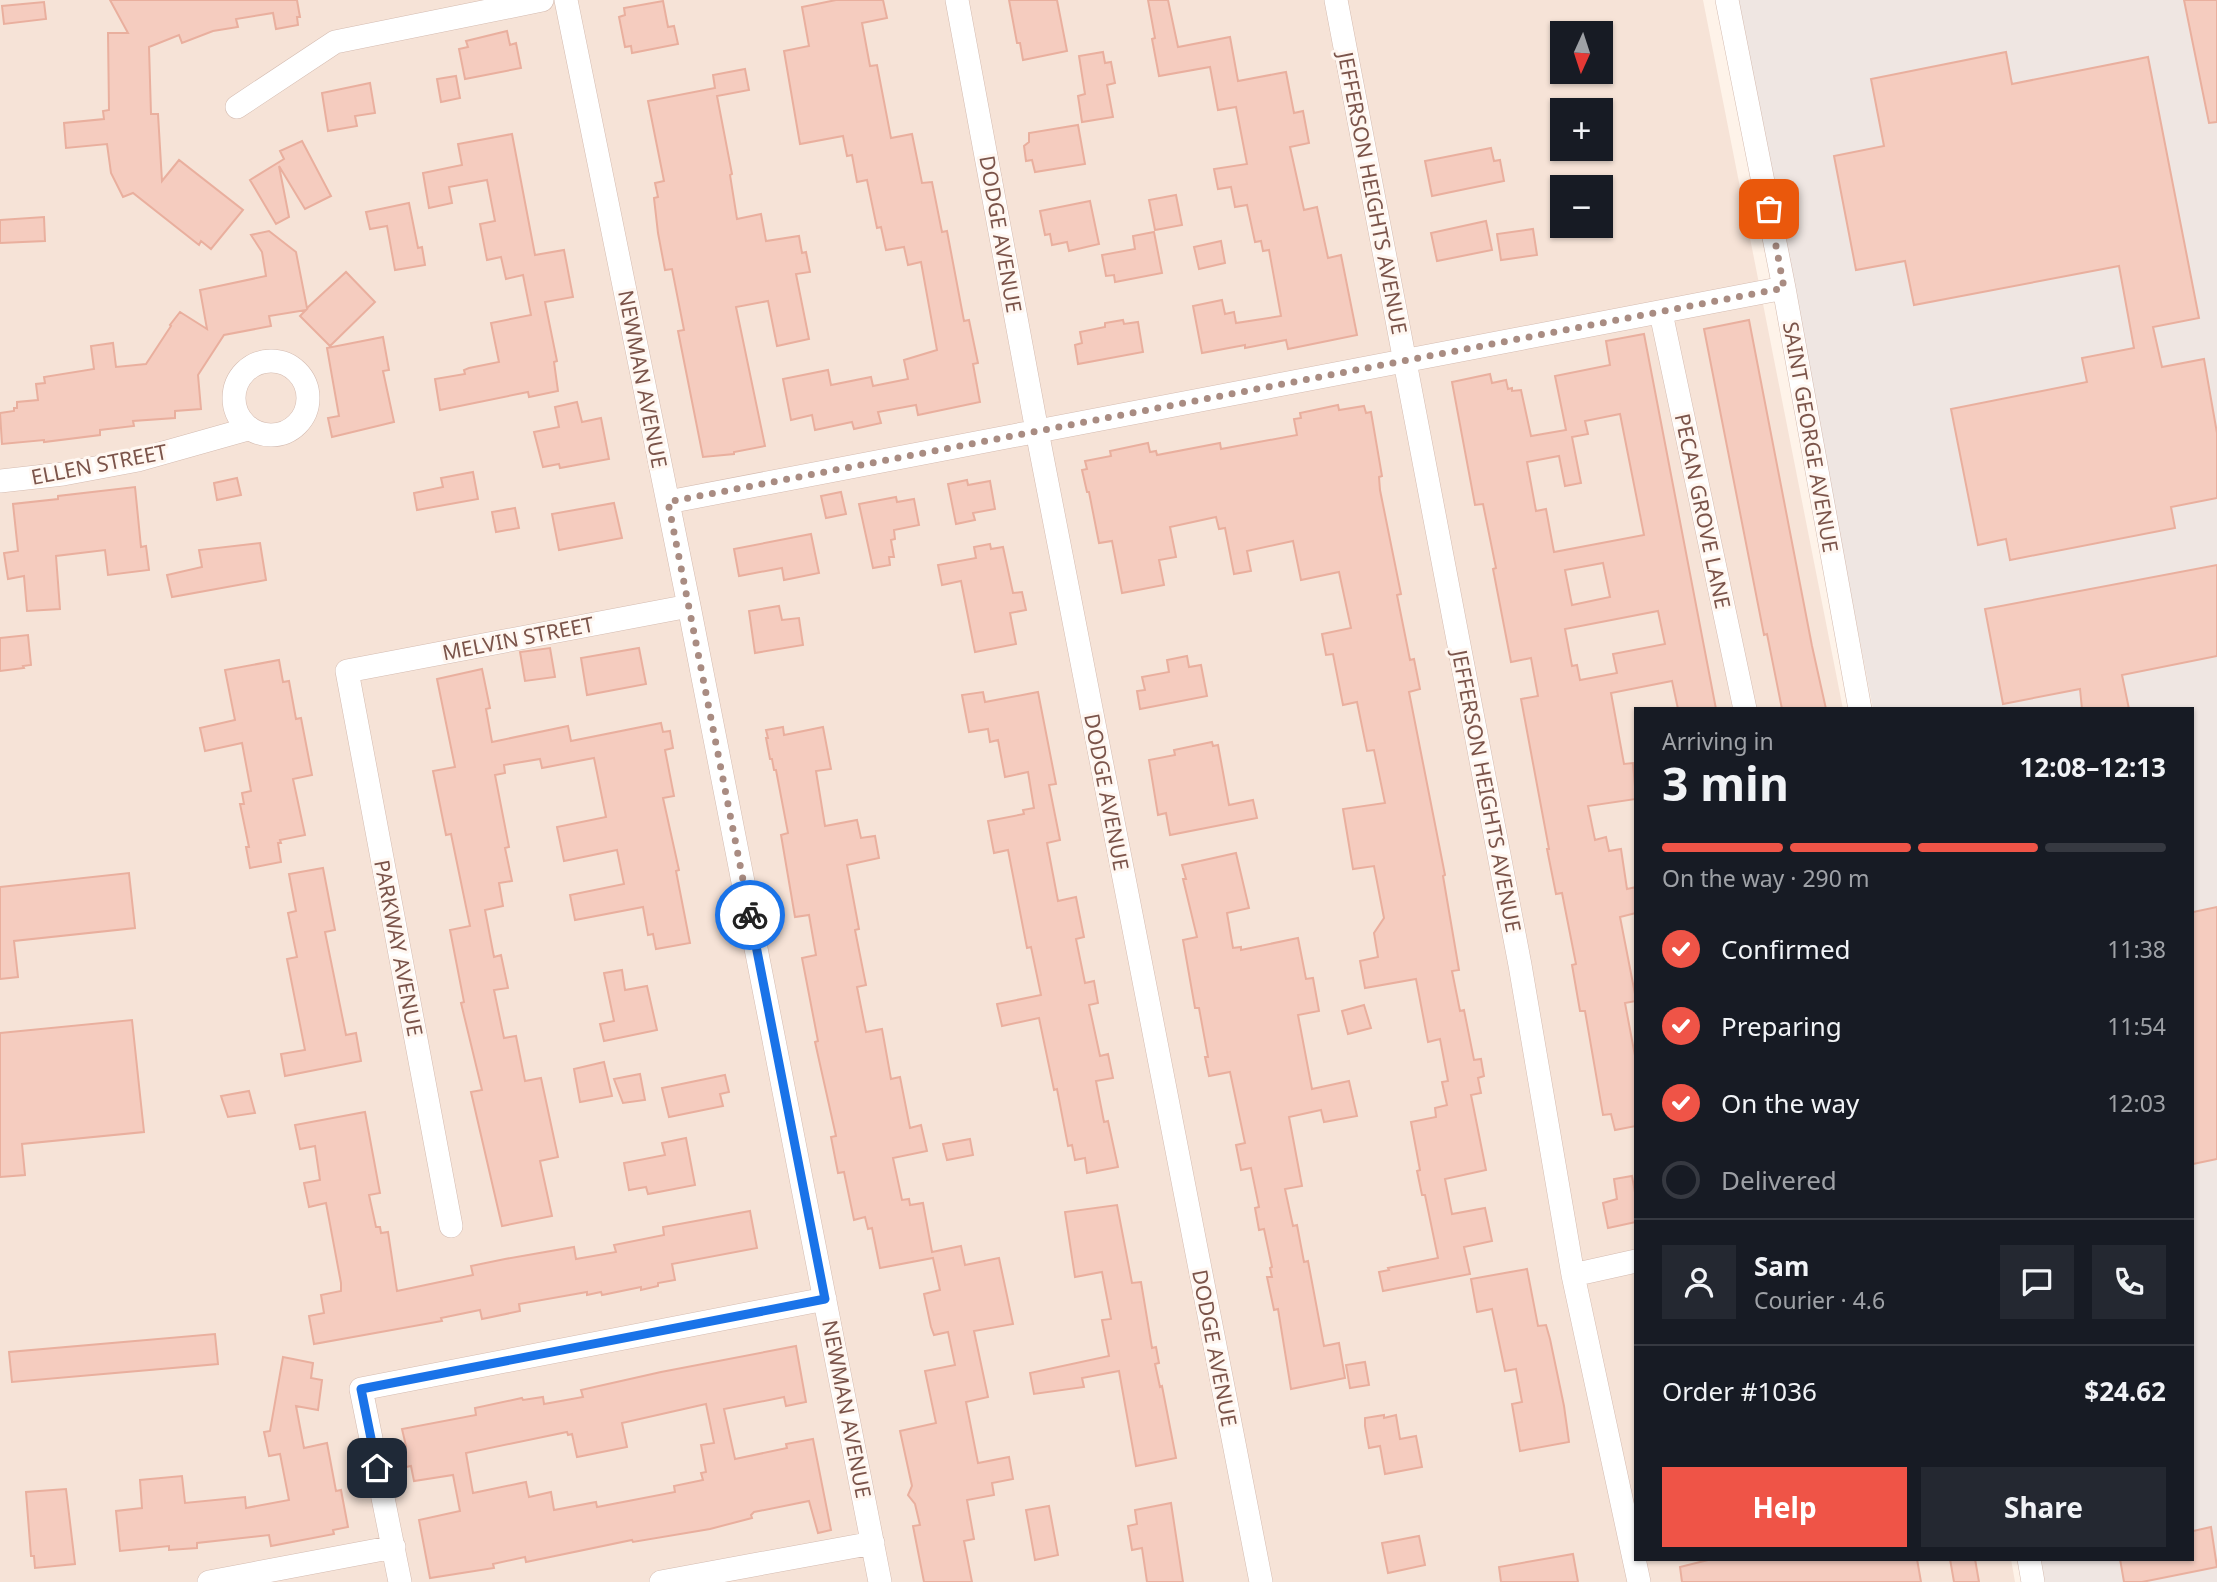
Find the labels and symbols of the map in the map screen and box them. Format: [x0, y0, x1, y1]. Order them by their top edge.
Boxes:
north arrow [1550, 21, 1614, 84]
street label: JEFFERSON HEIGHTS AVENUE [1331, 47, 1414, 337]
street label: DODGE AVENUE [973, 153, 1029, 315]
pin [1739, 179, 1799, 239]
street label: NEWMAN AVENUE [612, 288, 674, 470]
street label: SAINT GEORGE AVENUE [1777, 319, 1845, 555]
street label: PECAN GROVE LANE [1669, 411, 1737, 611]
street label: ELLEN STREET [29, 437, 170, 491]
street label: MELVIN STREET [440, 610, 596, 666]
street label: JEFFERSON HEIGHTS AVENUE [1445, 645, 1528, 935]
street label: DODGE AVENUE [1078, 711, 1136, 873]
street label: PARKWAY AVENUE [368, 857, 430, 1039]
courier [715, 880, 785, 950]
street label: DODGE AVENUE [1186, 1267, 1244, 1429]
street label: NEWMAN AVENUE [816, 1318, 878, 1500]
pin [347, 1438, 407, 1498]

